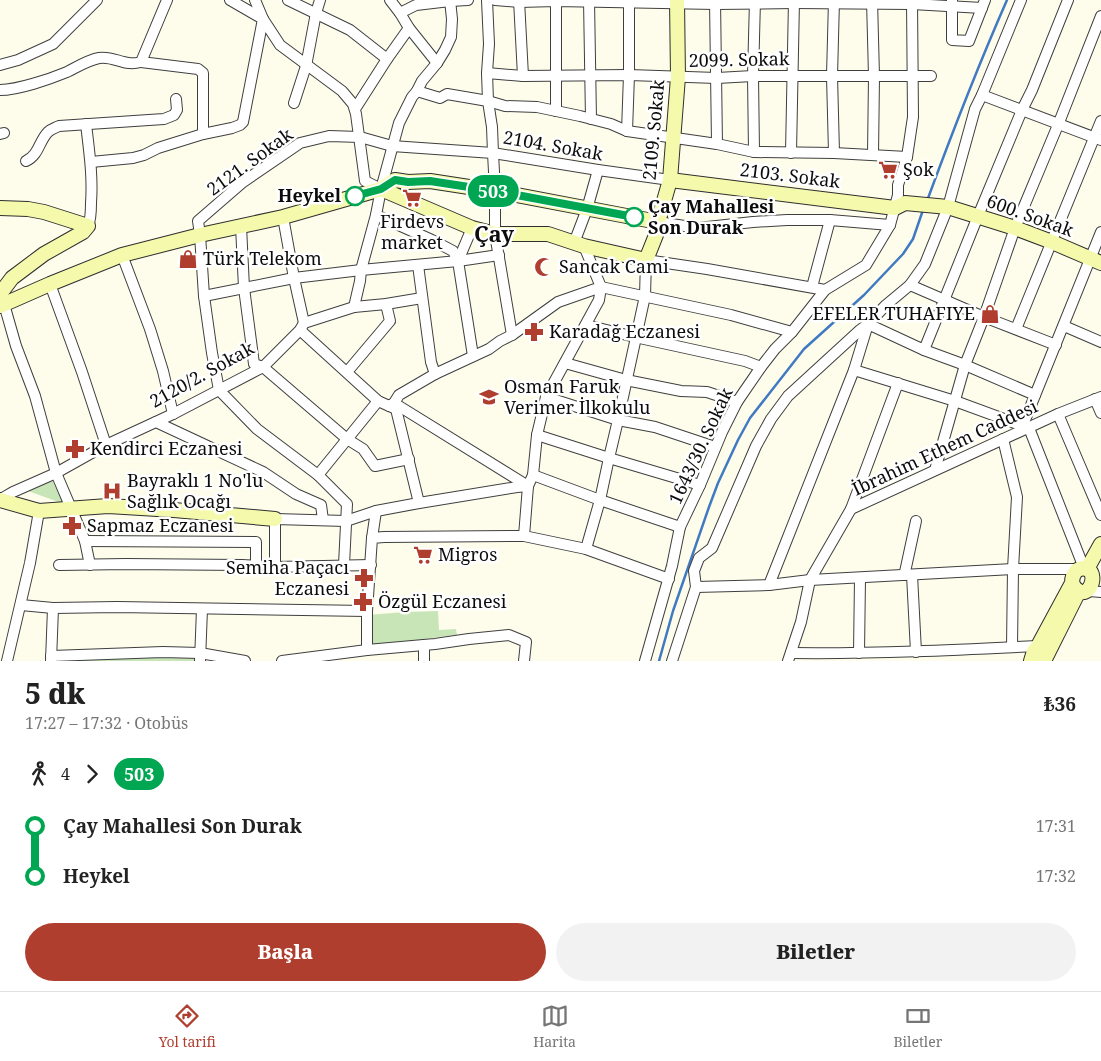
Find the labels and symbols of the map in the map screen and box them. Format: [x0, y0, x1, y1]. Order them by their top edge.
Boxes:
street label: 2099. Sokak [688, 46, 790, 72]
street label: 2109. Sokak [637, 78, 669, 181]
street label: 2121. Sokak [202, 122, 298, 201]
street label: 2104. Sokak [501, 124, 605, 166]
street label: 2103. Sokak [739, 157, 842, 193]
place label: Şok [903, 157, 934, 181]
supermarket icon: Şok [877, 159, 899, 181]
line badge: 503 [464, 175, 522, 207]
place label: Heykel [278, 183, 342, 207]
marker: Heykel [345, 186, 365, 206]
supermarket icon: Firdevs market [401, 187, 423, 209]
street label: 600. Sokak [984, 188, 1078, 242]
place label: Çay Mahallesi Son Durak [648, 194, 775, 239]
marker: Çay Mahallesi Son Durak [624, 207, 644, 227]
place label: Firdevs market [380, 209, 444, 254]
district label: Çay [474, 218, 514, 248]
place label: Türk Telekom [203, 246, 322, 270]
shop icon: Türk Telekom [177, 248, 199, 270]
place label: Sancak Cami [559, 254, 669, 278]
mosque icon: Sancak Cami [533, 256, 555, 278]
place label: EFELER TUHAFIYE [812, 301, 975, 325]
shop icon: EFELER TUHAFIYE [979, 303, 1001, 325]
place label: Karadağ Eczanesi [549, 319, 700, 343]
pharmacy icon: Karadağ Eczanesi [523, 321, 545, 343]
street label: 2120/2. Sokak [145, 335, 258, 413]
place label: Osman Faruk Verimer İlkokulu [504, 374, 651, 419]
street label: 1643/30. Sokak [663, 383, 738, 508]
school or university icon: Osman Faruk Verimer İlkokulu [478, 386, 500, 408]
street label: İbrahim Ethem Caddesi [848, 393, 1041, 501]
place label: Kendirci Eczanesi [90, 436, 243, 460]
pharmacy icon: Kendirci Eczanesi [64, 438, 86, 460]
place label: Bayraklı 1 No'lu Sağlık Ocağı [127, 468, 264, 513]
hospital icon: Bayraklı 1 No'lu Sağlık Ocağı [101, 480, 123, 502]
place label: Sapmaz Eczanesi [87, 513, 234, 537]
pharmacy icon: Sapmaz Eczanesi [61, 515, 83, 537]
place label: Migros [438, 542, 497, 566]
supermarket icon: Migros [412, 544, 434, 566]
place label: Semiha Paçacı Eczanesi [226, 555, 349, 600]
pharmacy icon: Semiha Paçacı Eczanesi [353, 567, 375, 589]
place label: Özgül Eczanesi [378, 589, 507, 613]
pharmacy icon: Özgül Eczanesi [352, 591, 374, 613]

